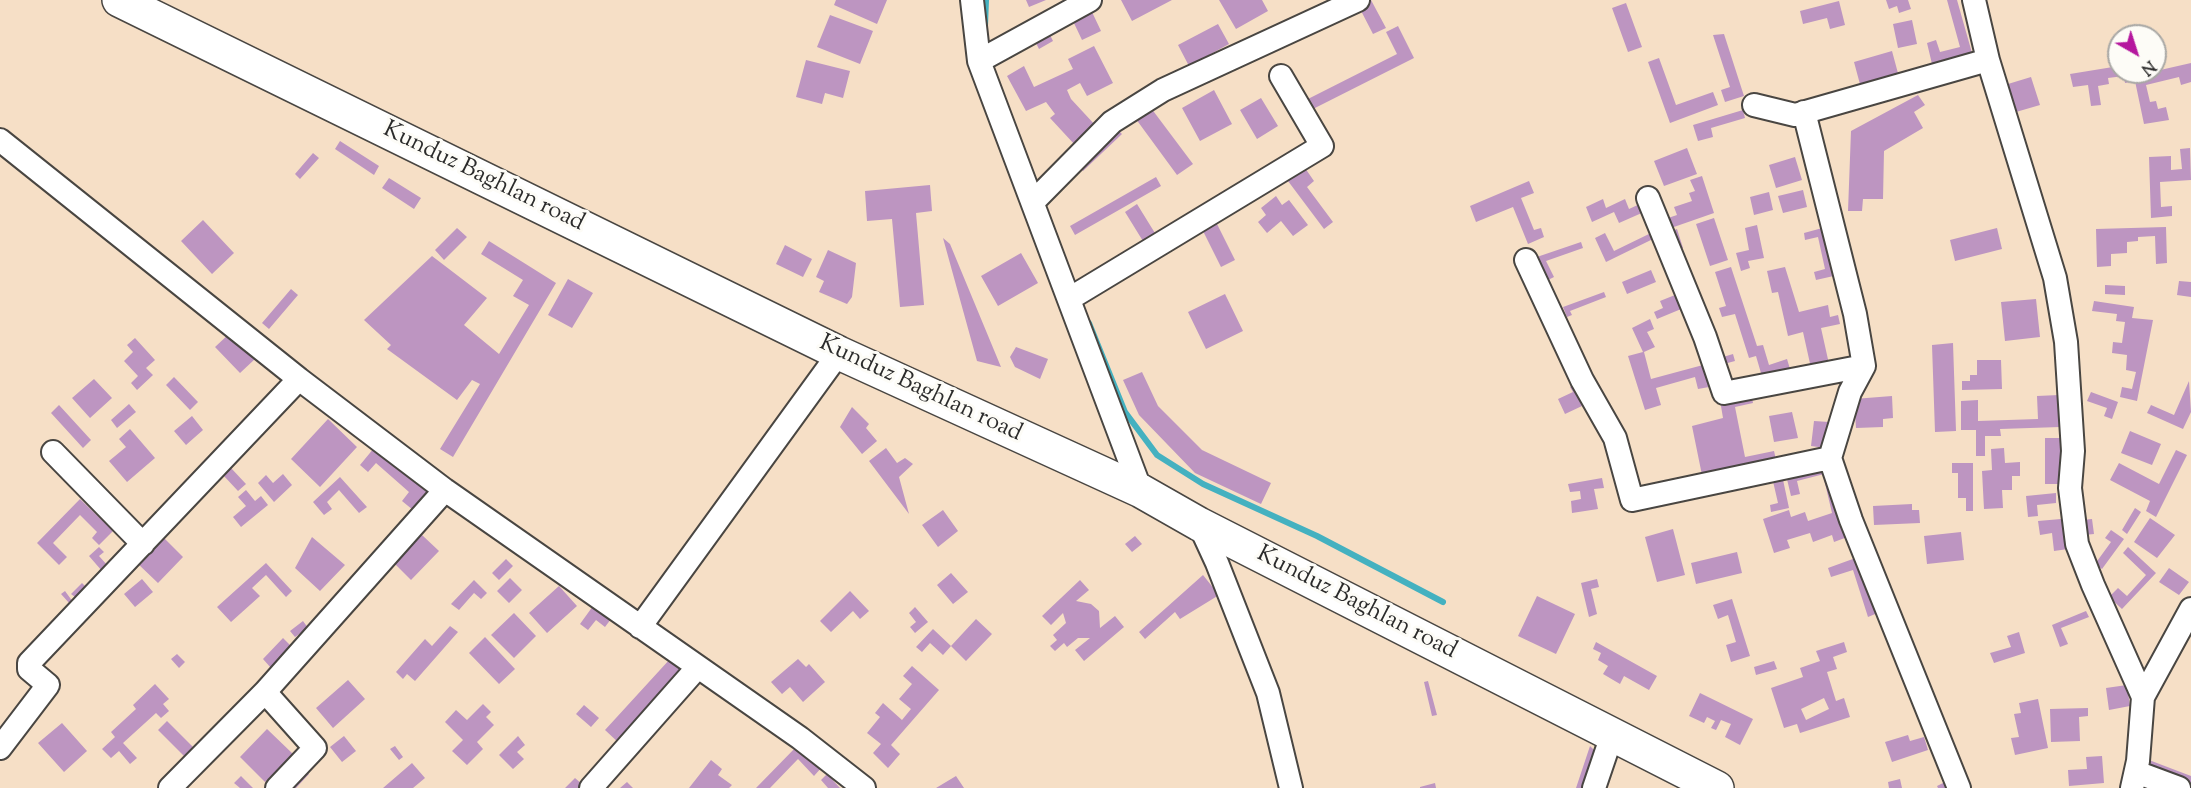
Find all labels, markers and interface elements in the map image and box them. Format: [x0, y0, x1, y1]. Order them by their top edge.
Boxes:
north arrow [2107, 24, 2167, 84]
text: N [2135, 54, 2160, 80]
street label: Kunduz Baghlan road [377, 117, 589, 239]
street label: Kunduz Baghlan road [814, 330, 1026, 450]
street label: Kunduz Baghlan road [1251, 541, 1461, 667]

